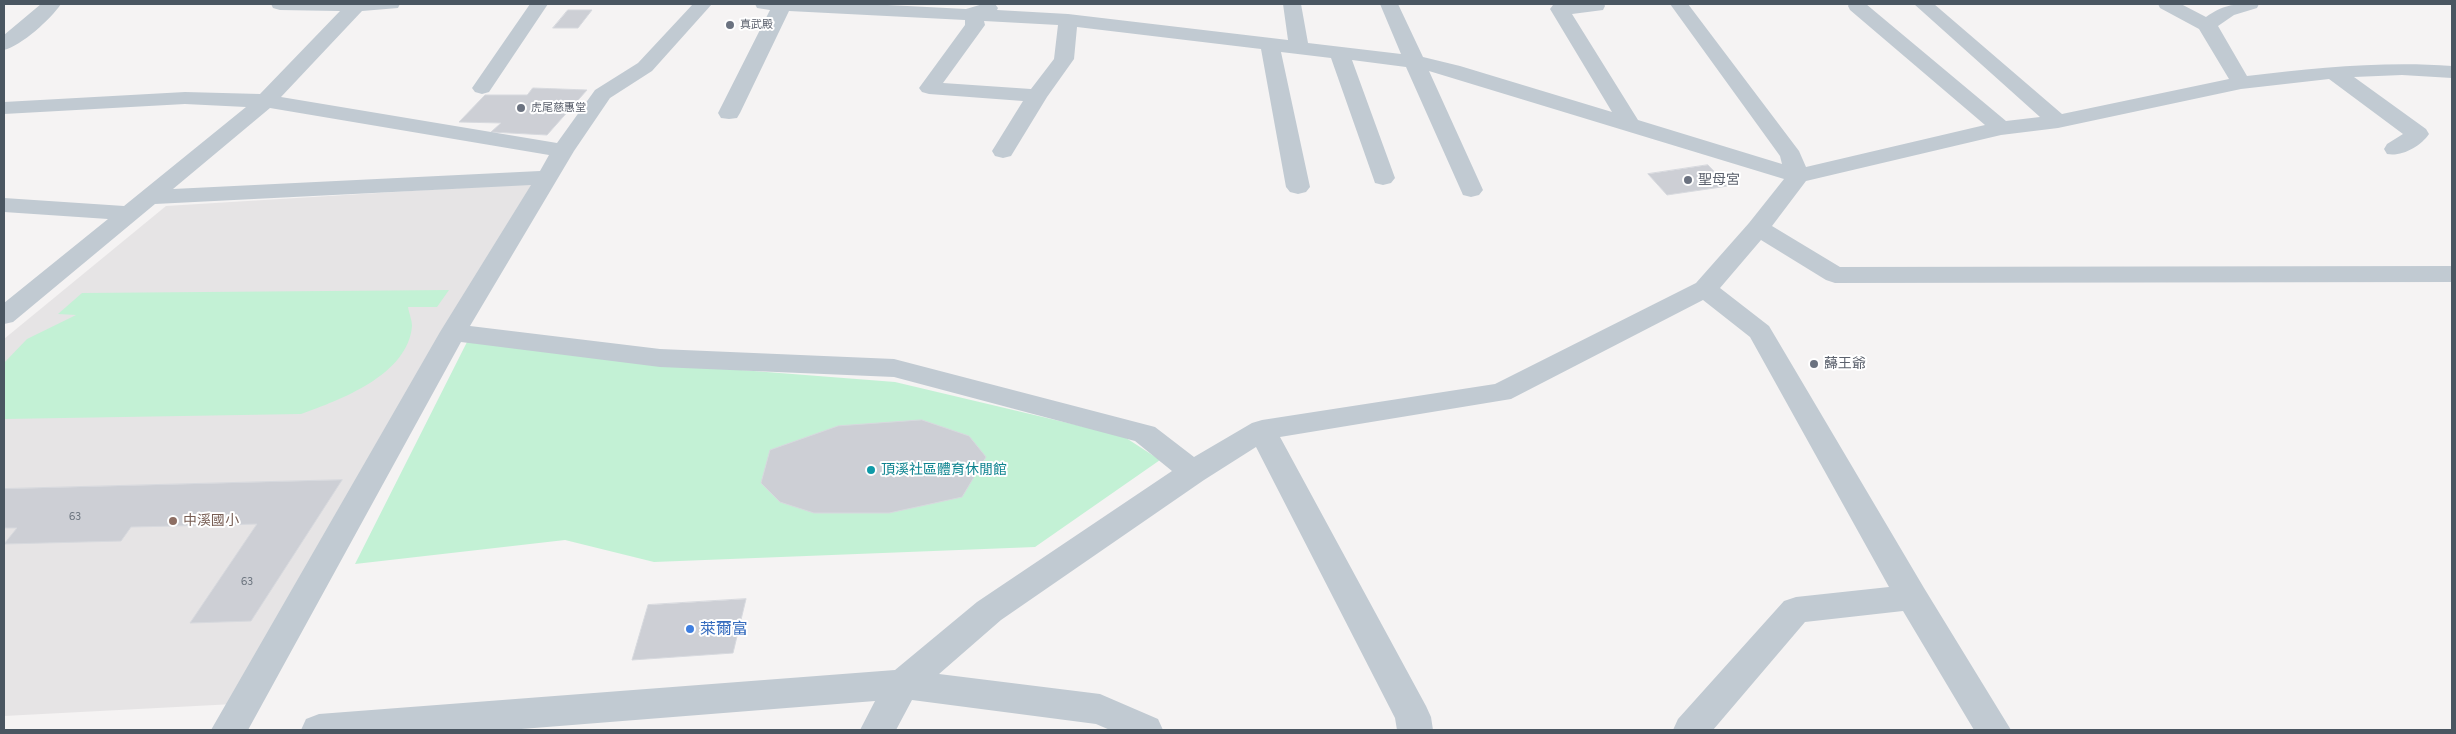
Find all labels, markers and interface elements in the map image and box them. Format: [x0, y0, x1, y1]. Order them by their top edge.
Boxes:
place label: 真武殿 [740, 18, 773, 32]
marker: 真武殿 [724, 19, 736, 31]
place label: 虎尾慈惠堂 [531, 101, 586, 115]
marker: 虎尾慈惠堂 [515, 102, 527, 114]
place label: 聖母宮 [1698, 172, 1740, 188]
marker: 聖母宮 [1682, 174, 1694, 186]
place label: 蘬王爺 [1824, 356, 1866, 372]
marker: 蘬王爺 [1808, 358, 1820, 370]
place label: 頂溪社區體育休閒館 [881, 462, 1007, 478]
marker: 頂溪社區體育休閒館 [865, 464, 877, 476]
house number: 63 [69, 510, 81, 524]
place label: 中溪國小 [183, 513, 239, 529]
marker: 中溪國小 [167, 515, 179, 527]
house number: 63 [241, 575, 253, 589]
place label: 萊爾富 [700, 619, 748, 639]
marker: 萊爾富 [684, 623, 696, 635]

